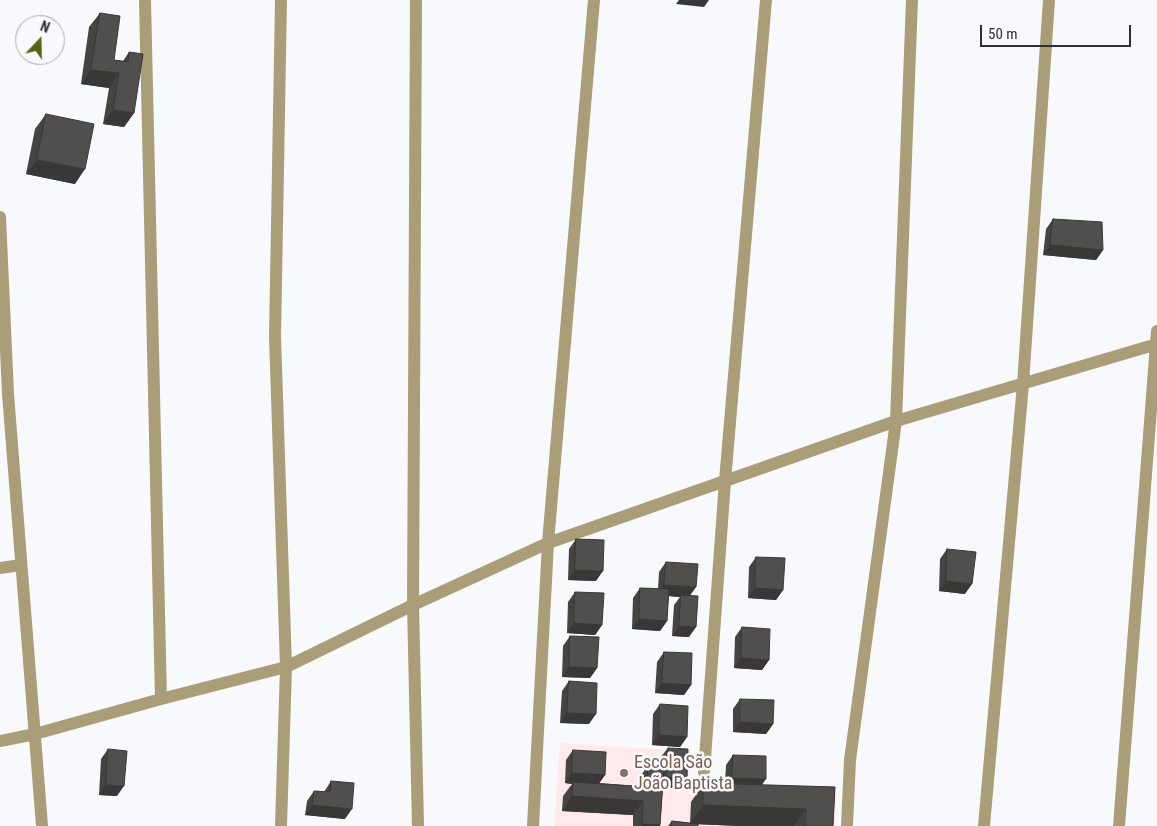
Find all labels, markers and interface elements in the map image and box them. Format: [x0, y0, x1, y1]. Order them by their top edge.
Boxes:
north arrow [15, 15, 65, 65]
scale bar [982, 15, 1133, 47]
text: N [38, 18, 52, 36]
text: 50 m [988, 25, 1018, 43]
place label: Escola São João Baptista [634, 752, 732, 794]
marker: Escola São João Baptista [618, 767, 630, 779]

